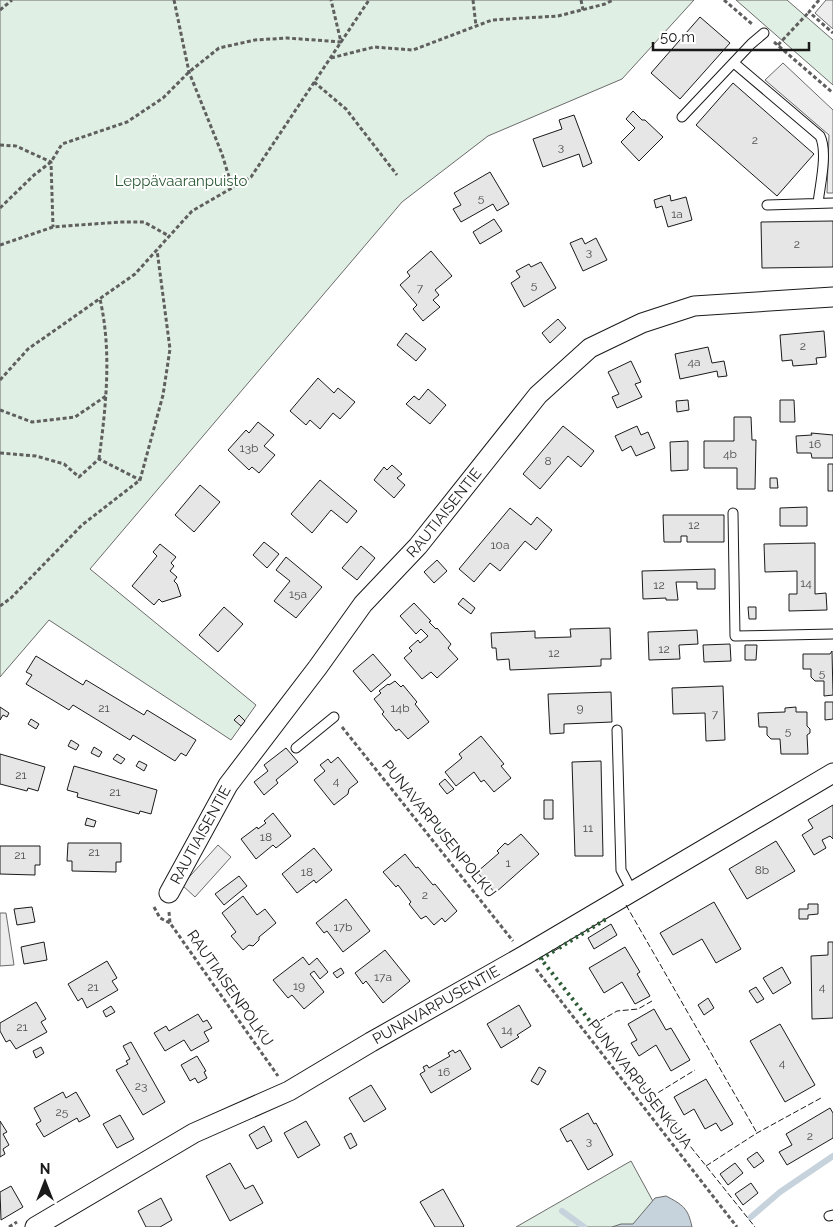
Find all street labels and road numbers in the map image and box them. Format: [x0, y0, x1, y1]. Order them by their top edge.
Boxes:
street label: RAUTIAISENTIE [403, 465, 485, 561]
street label: PUNAVARPUSENPOLKU [378, 757, 500, 901]
street label: RAUTIAISENTIE [167, 783, 235, 887]
street label: RAUTIAISENPOLKU [183, 926, 277, 1050]
street label: PUNAVARPUSENTIE [369, 962, 503, 1048]
street label: PUNAVARPUSENKUJA [584, 1016, 696, 1152]

